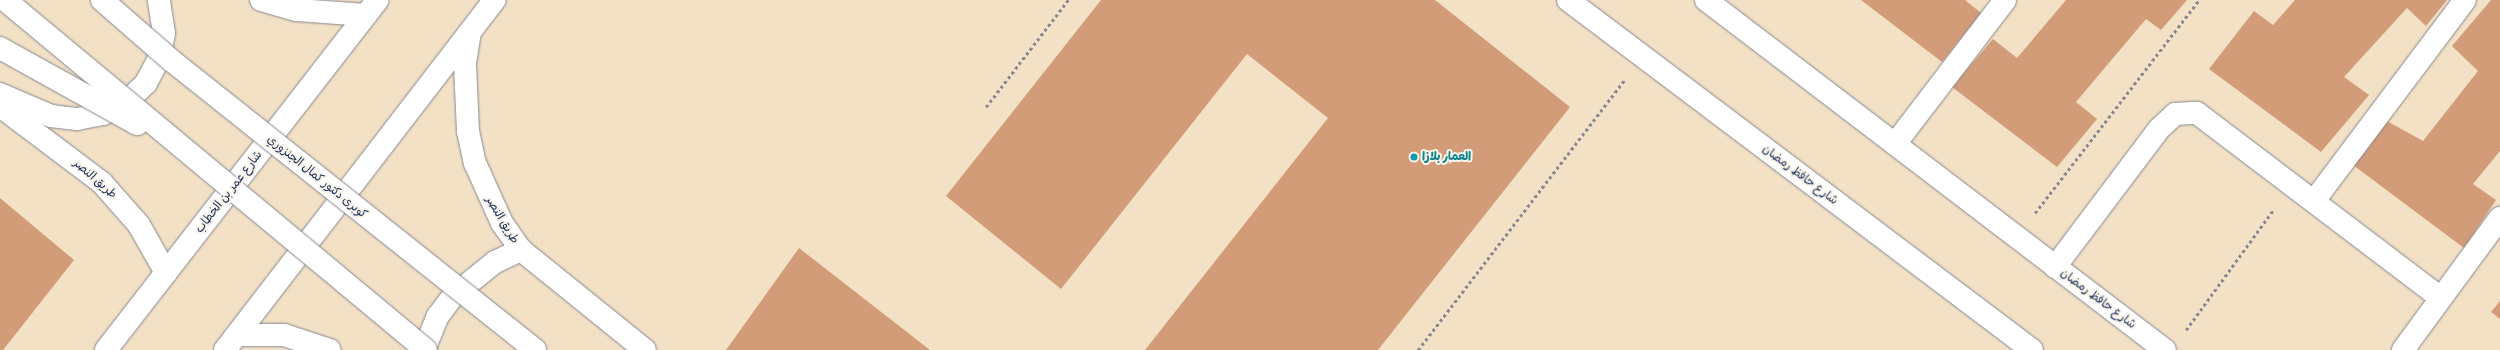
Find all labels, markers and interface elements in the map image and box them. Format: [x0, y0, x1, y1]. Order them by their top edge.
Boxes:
street label: كوبرى دكتور كمال الجنزوري [264, 132, 370, 222]
street label: شارع حافظ رمضان [1759, 142, 1841, 208]
street label: شارع عمر بن الخطاب [192, 148, 266, 236]
place label: العمار بلازا [1422, 150, 1471, 164]
marker: العمار بلازا [1409, 152, 1419, 162]
street label: طريق النصر [70, 156, 120, 202]
street label: طريق النصر [482, 194, 522, 246]
street label: شارع حافظ رمضان [2057, 266, 2139, 332]

